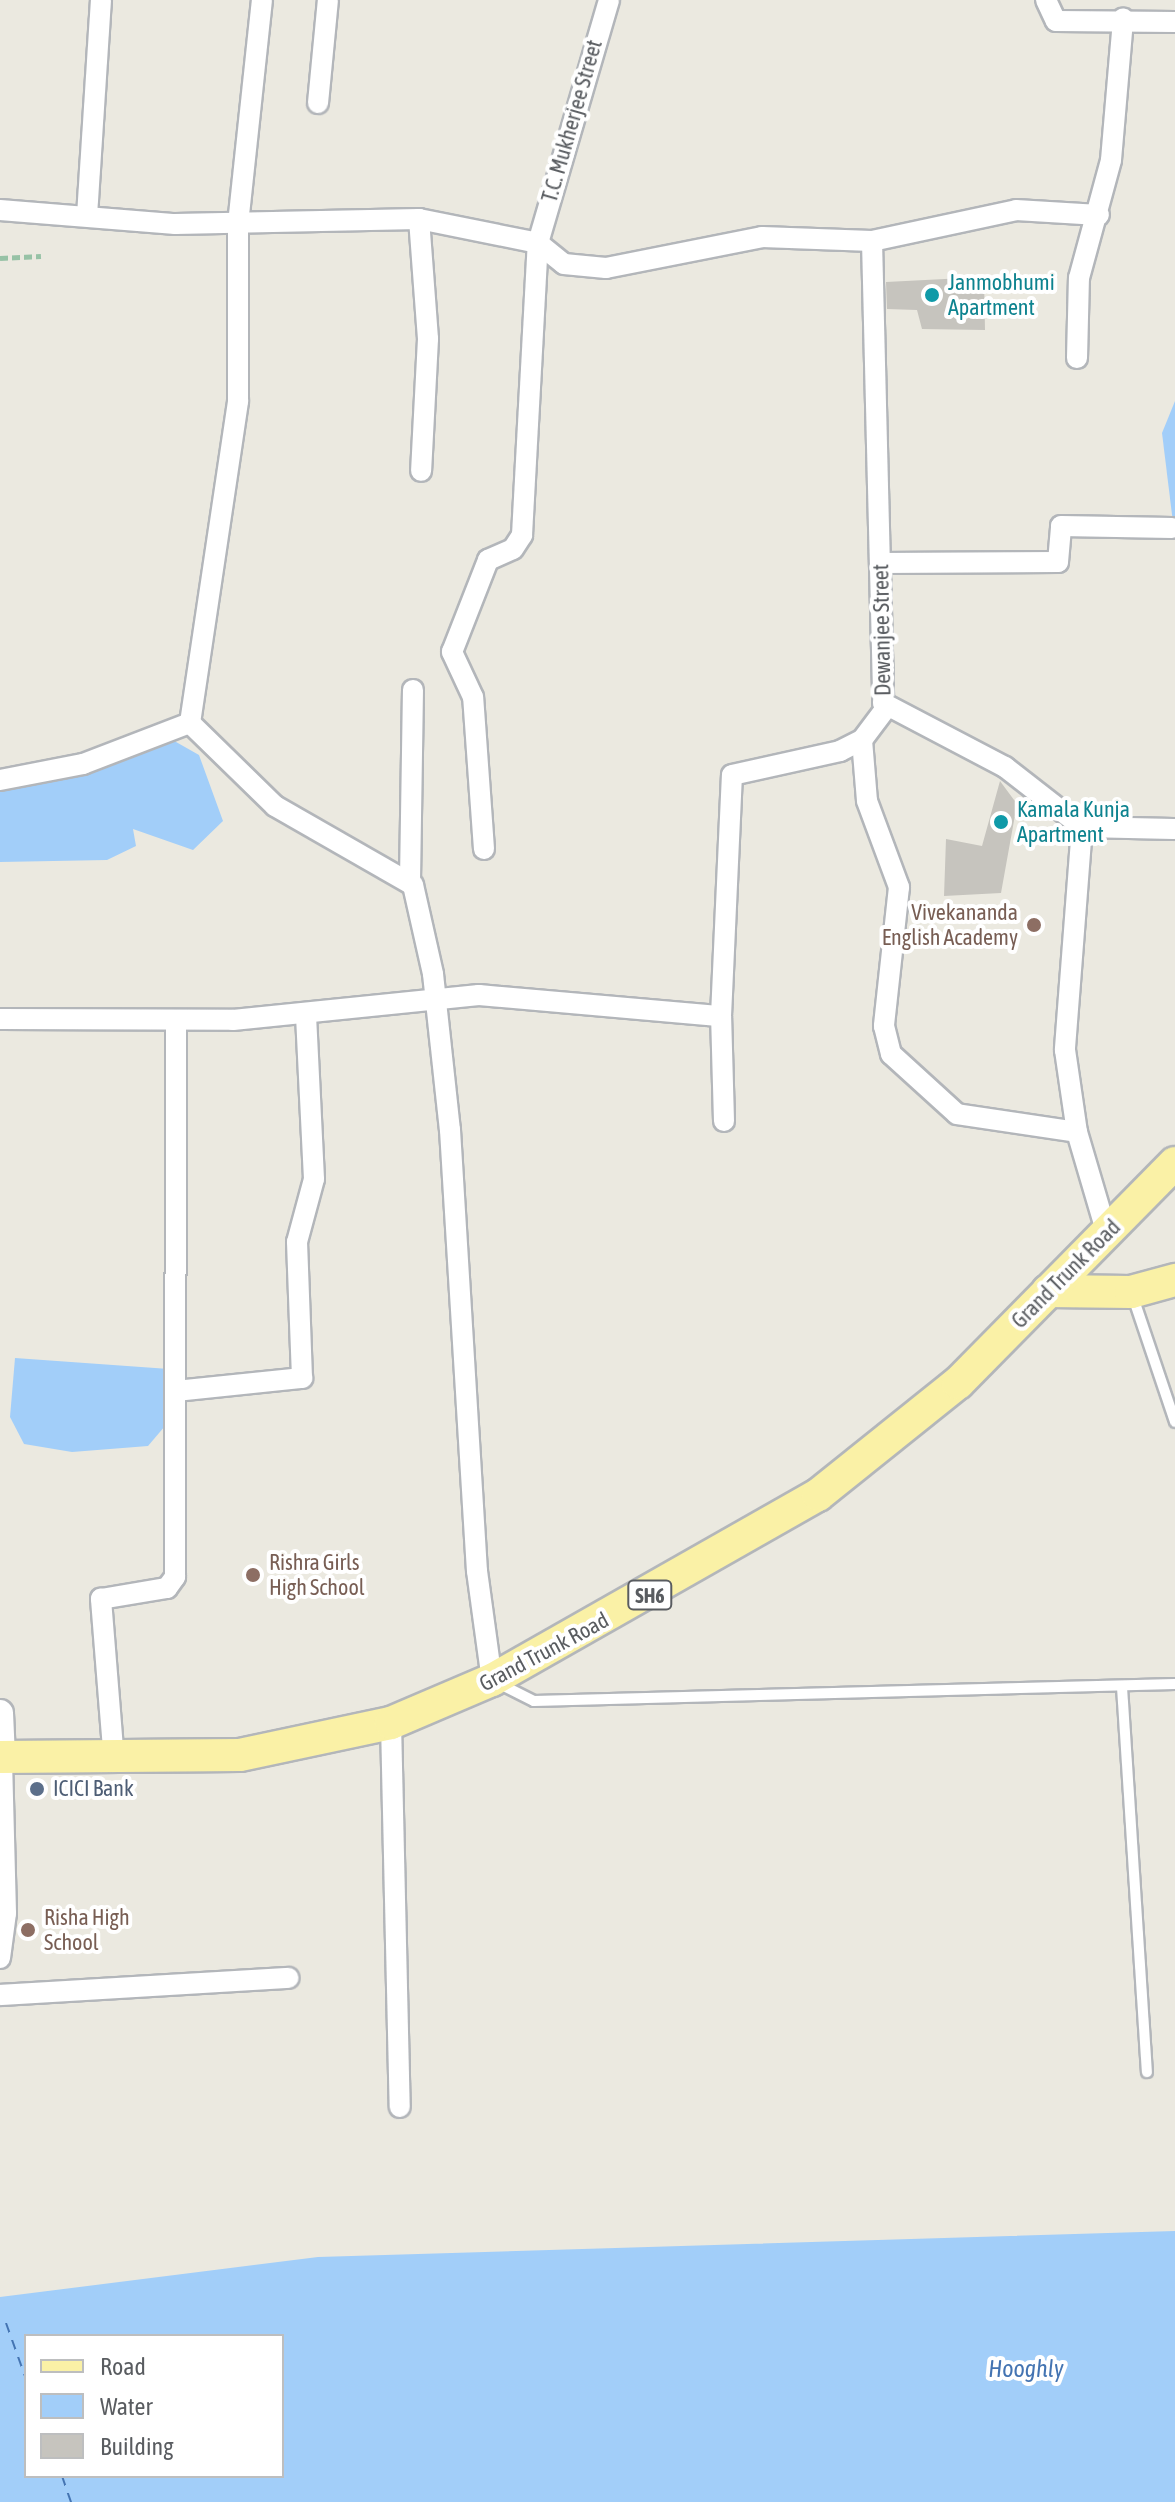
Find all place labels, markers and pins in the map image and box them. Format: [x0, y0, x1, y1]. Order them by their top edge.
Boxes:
place label: Janmobhumi Apartment [948, 269, 1055, 320]
marker: Janmobhumi Apartment [923, 286, 941, 304]
place label: Kamala Kunja Apartment [1017, 796, 1130, 848]
marker: Kamala Kunja Apartment [992, 813, 1010, 831]
place label: Vivekananda English Academy [882, 899, 1018, 950]
marker: Vivekananda English Academy [1025, 916, 1043, 934]
place label: Rishra Girls High School [269, 1549, 365, 1600]
marker: Rishra Girls High School [244, 1566, 262, 1584]
place label: ICICI Bank [53, 1776, 134, 1802]
marker: ICICI Bank [28, 1780, 46, 1798]
place label: Risha High School [44, 1904, 130, 1956]
marker: Risha High School [19, 1921, 37, 1939]

